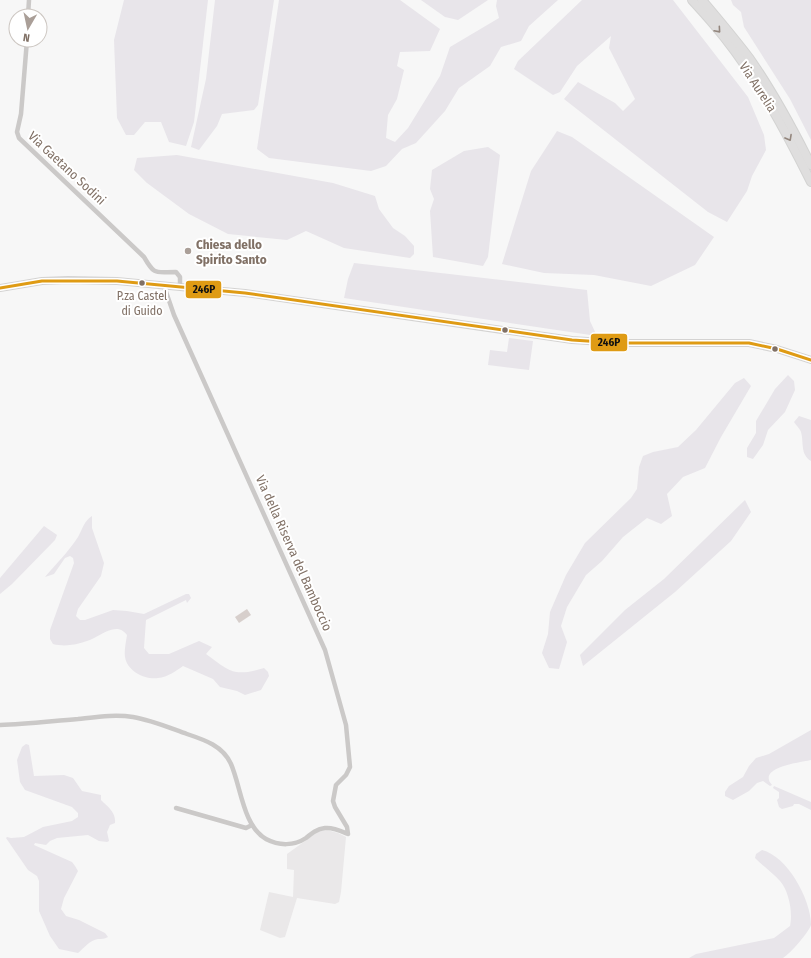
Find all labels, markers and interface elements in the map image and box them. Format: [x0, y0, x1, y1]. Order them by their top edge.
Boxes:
north arrow [8, 8, 48, 48]
one-way arrow [713, 25, 720, 32]
text: N [22, 30, 31, 44]
street label: Via Aurelia [736, 59, 780, 115]
street label: Via Gaetano Sodini [25, 128, 109, 208]
one-way arrow [784, 134, 791, 141]
place label: Chiesa dello Spirito Santo [196, 237, 267, 267]
marker: Chiesa dello Spirito Santo [183, 246, 193, 256]
marker: P.za Castel di Guido [137, 278, 147, 288]
line badge: 246P [185, 280, 222, 299]
text: 246P [192, 283, 215, 296]
place label: P.za Castel di Guido [117, 289, 167, 318]
unlabelled marker [500, 325, 510, 335]
line badge: 246P [590, 333, 628, 352]
text: 246P [597, 336, 620, 349]
unlabelled marker [770, 344, 780, 354]
street label: Via della Riserva del Bamboccio [253, 473, 335, 633]

